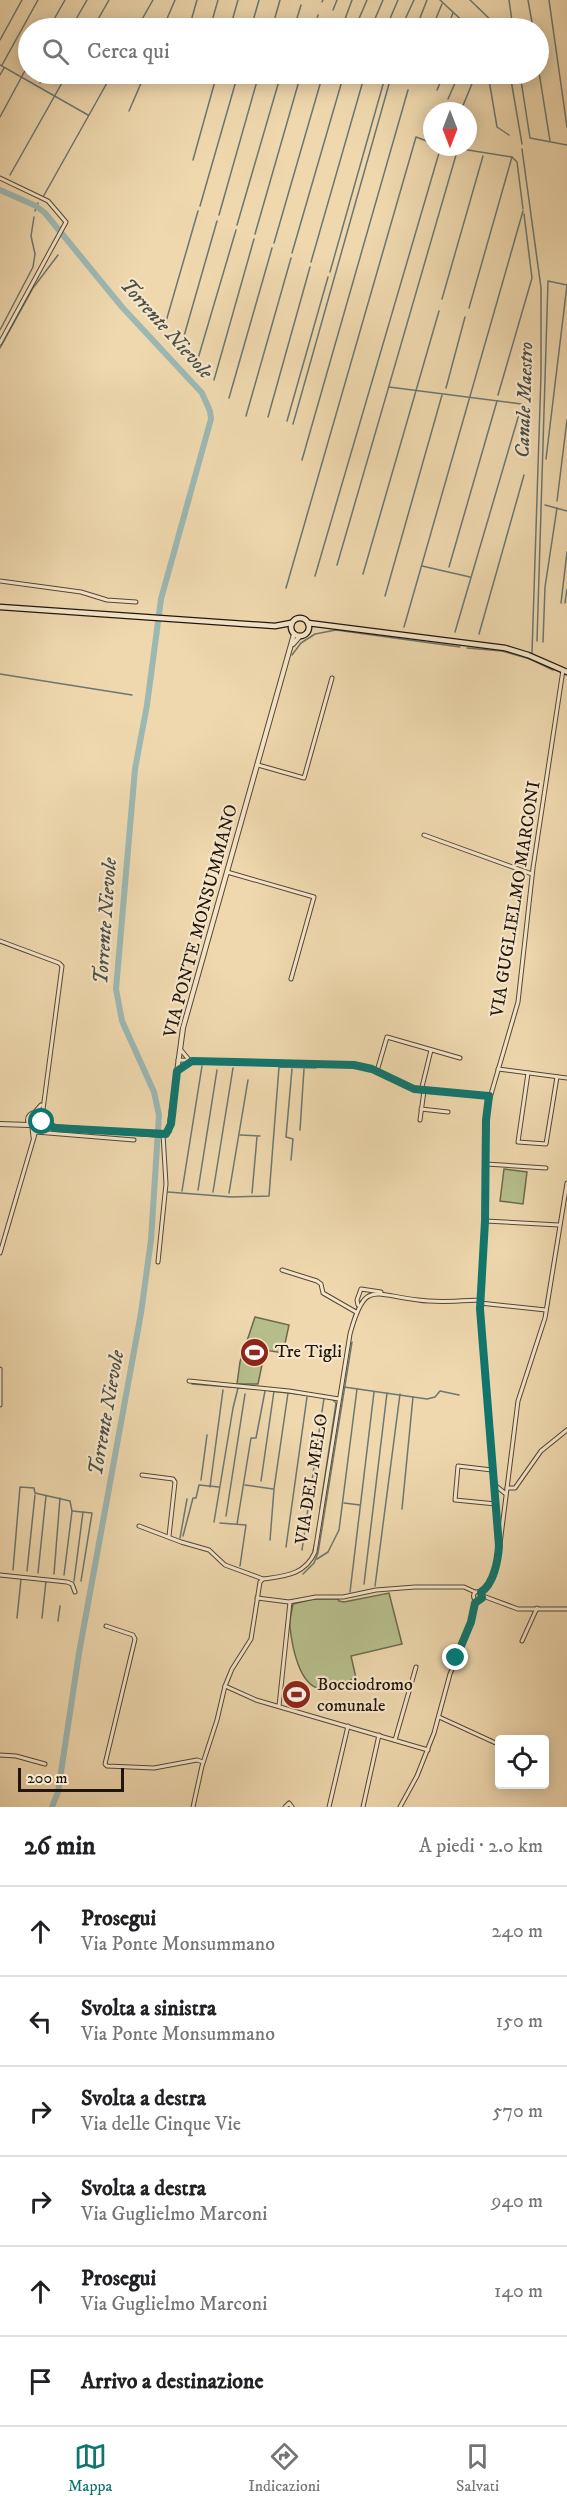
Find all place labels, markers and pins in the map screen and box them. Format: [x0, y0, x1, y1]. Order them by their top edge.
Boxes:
sports icon: Tre Tigli [238, 1336, 270, 1368]
place label: Tre Tigli [275, 1341, 342, 1363]
place label: Bocciodromo comunale [317, 1674, 413, 1717]
sports icon: Bocciodromo comunale [280, 1679, 312, 1711]

